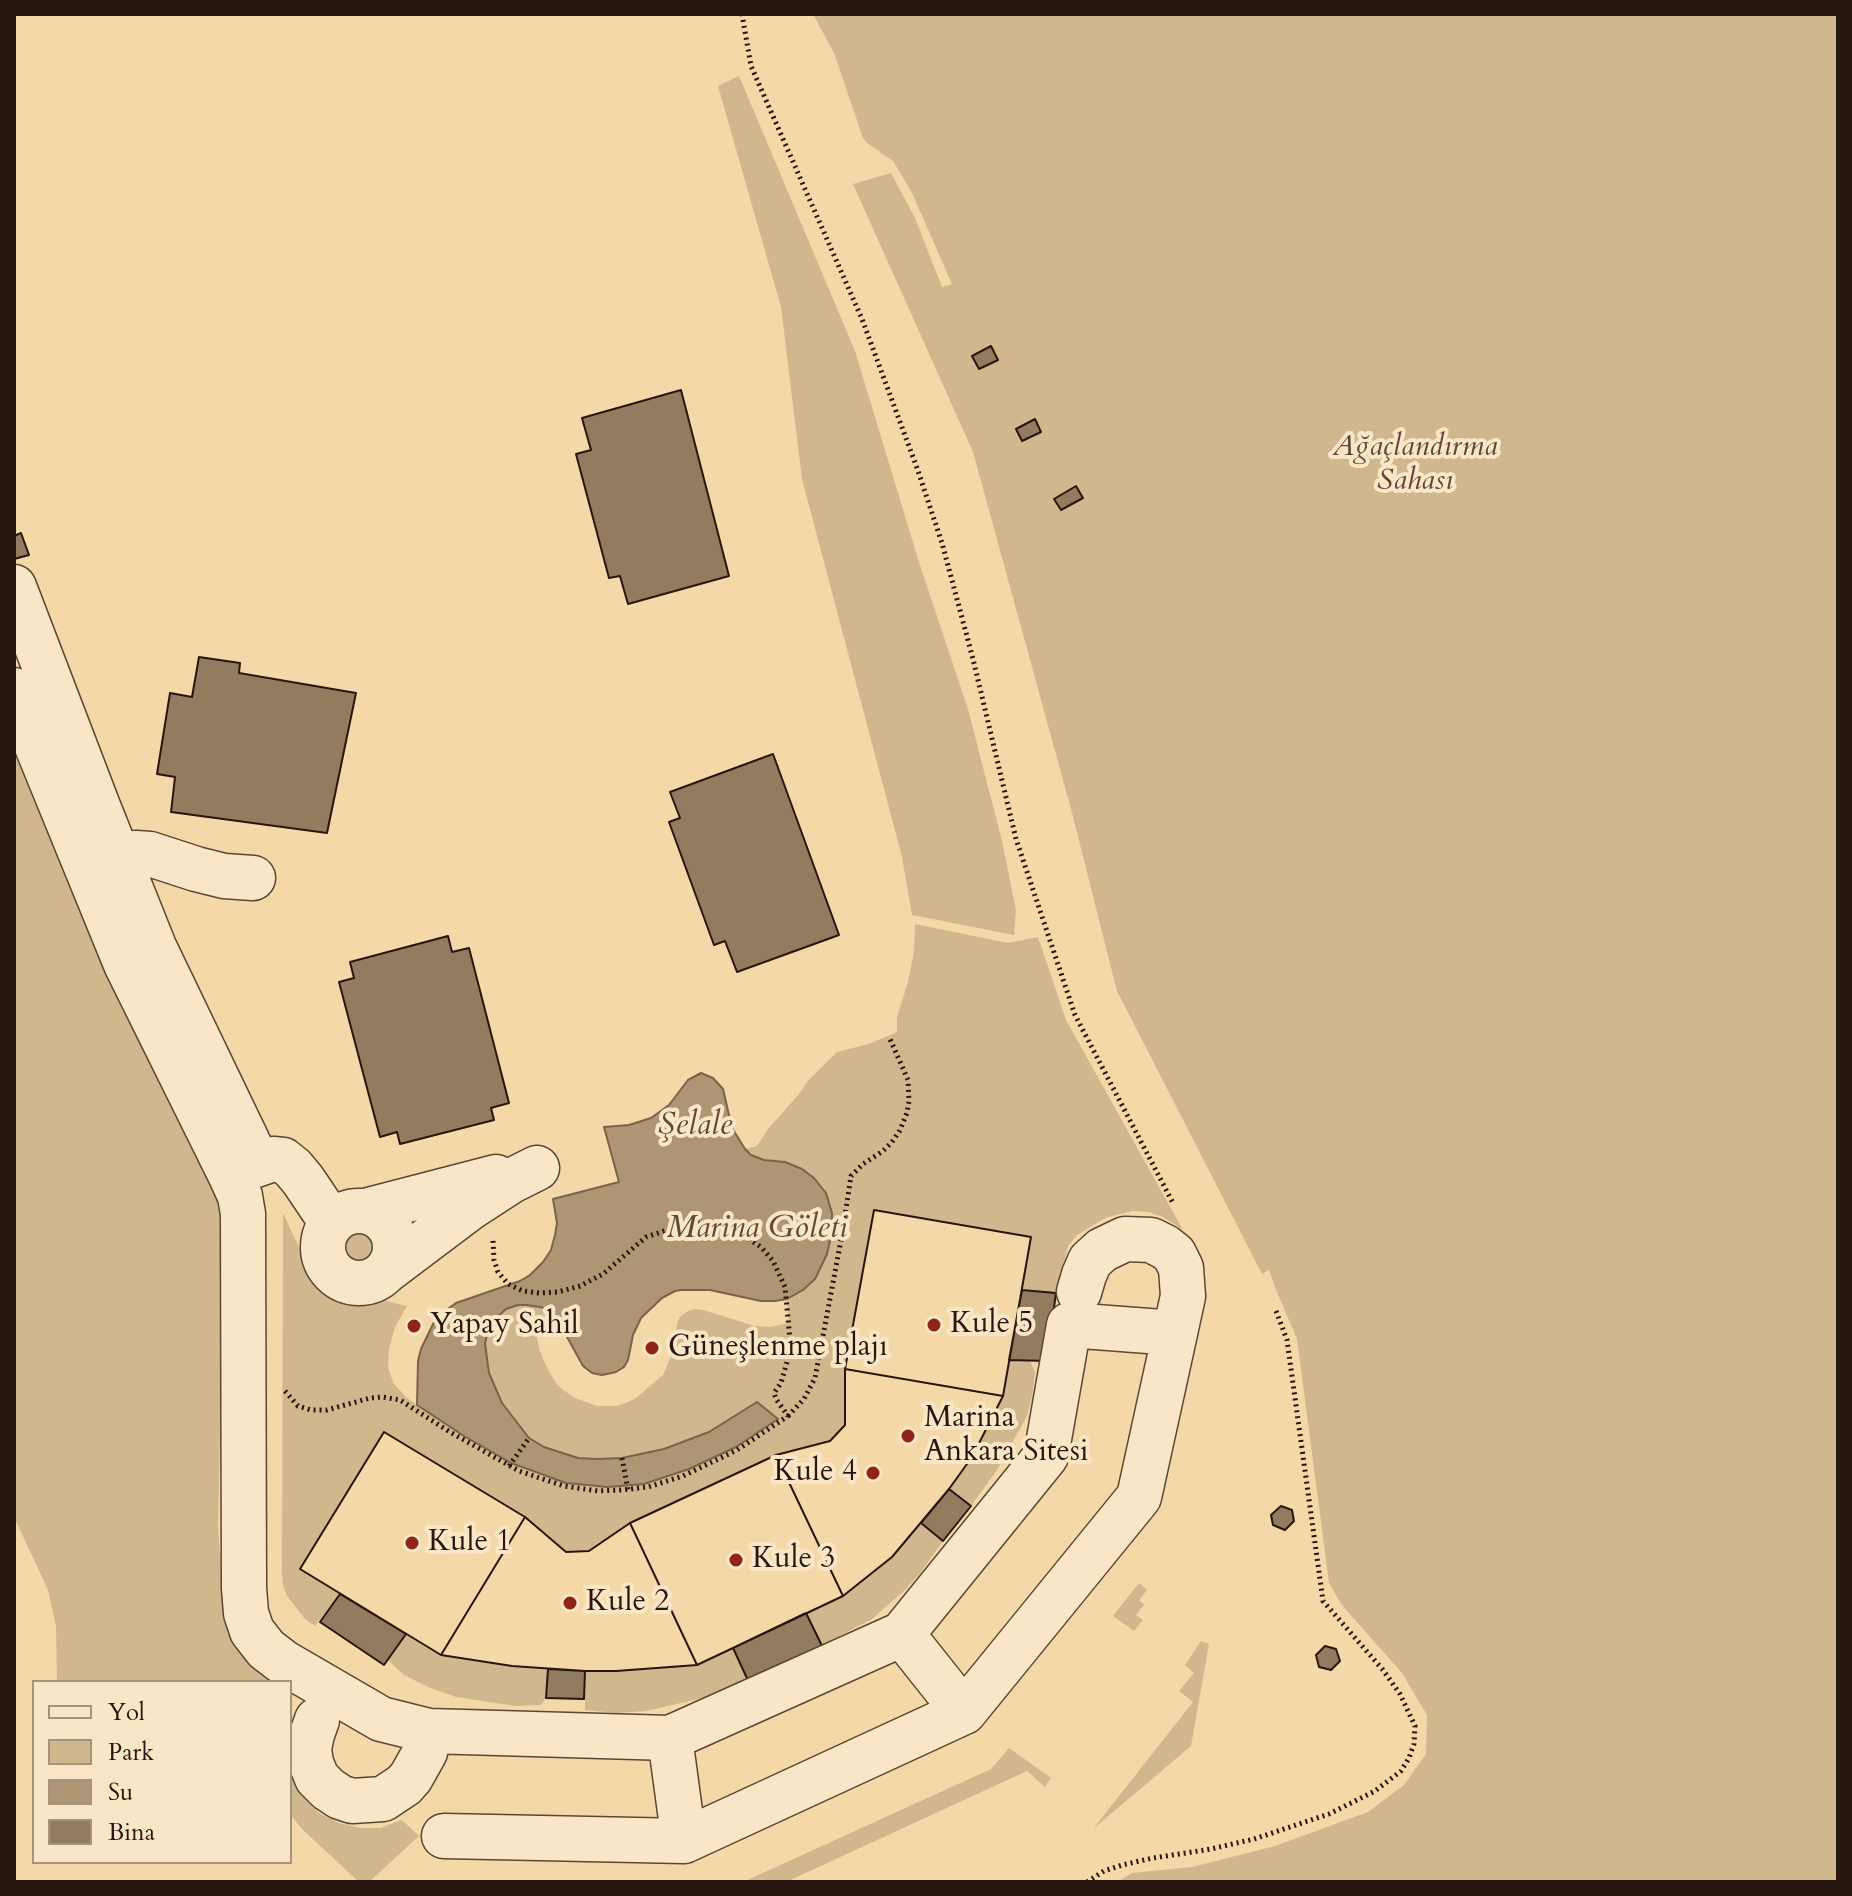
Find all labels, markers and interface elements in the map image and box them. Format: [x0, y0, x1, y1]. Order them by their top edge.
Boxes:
park label: Ağaçlandırma Sahası [1332, 430, 1498, 500]
water label: Şelale [658, 1108, 732, 1146]
water label: Marina Göleti [667, 1211, 847, 1249]
place label: Kule 5 [950, 1307, 1033, 1343]
place label: Yapay Sahil [430, 1308, 579, 1344]
marker: Kule 5 [925, 1316, 943, 1334]
marker: Yapay Sahil [405, 1317, 423, 1335]
place label: Güneşlenme plajı [668, 1330, 888, 1366]
marker: Güneşlenme plajı [643, 1339, 661, 1357]
place label: Marina Ankara Sitesi [924, 1401, 1088, 1472]
marker: Marina Ankara Sitesi [899, 1427, 917, 1445]
place label: Kule 4 [774, 1455, 857, 1491]
marker: Kule 4 [864, 1464, 882, 1482]
place label: Kule 1 [428, 1525, 511, 1561]
marker: Kule 1 [403, 1534, 421, 1552]
place label: Kule 3 [752, 1542, 835, 1578]
marker: Kule 3 [727, 1551, 745, 1569]
place label: Kule 2 [586, 1585, 669, 1621]
marker: Kule 2 [561, 1594, 579, 1612]
legend [32, 1680, 292, 1864]
text: Yol [108, 1696, 145, 1729]
text: Park [108, 1736, 154, 1769]
text: Su [108, 1776, 133, 1809]
text: Bina [108, 1816, 155, 1849]

